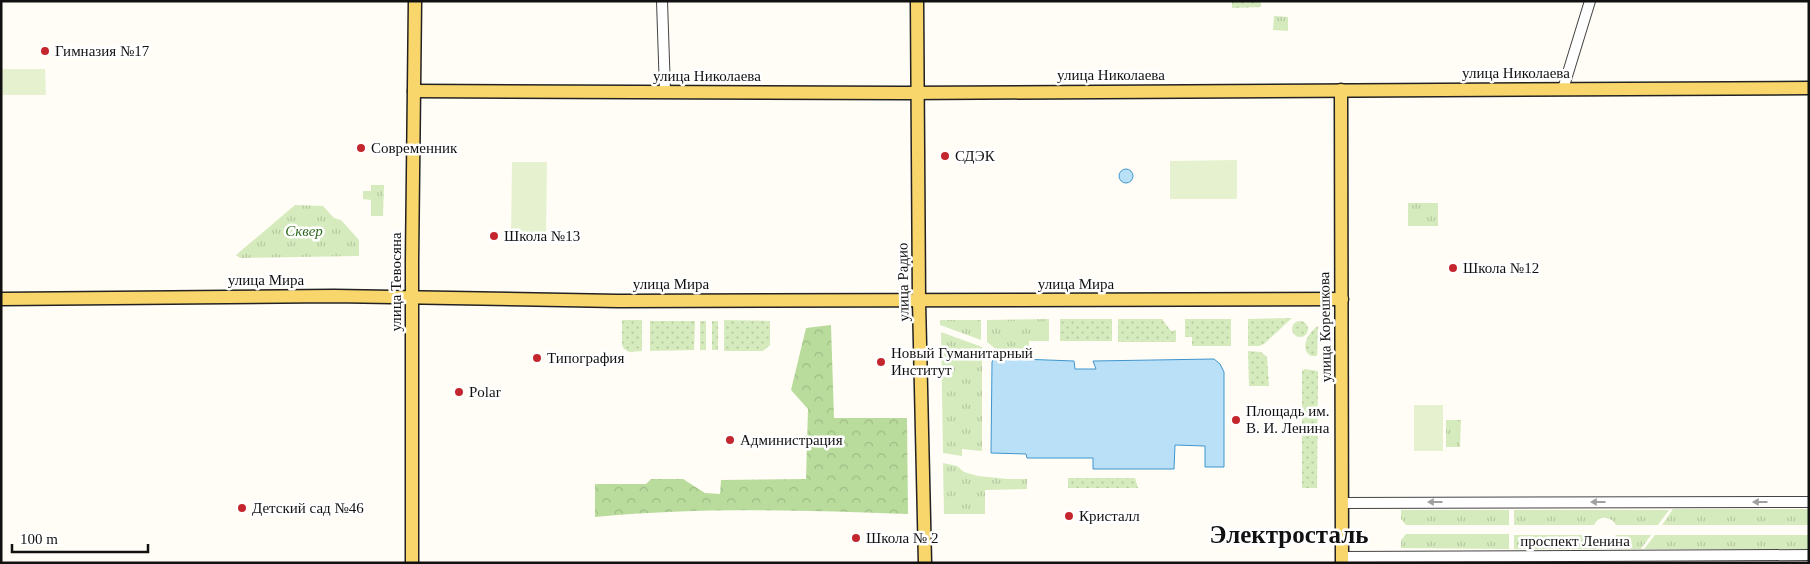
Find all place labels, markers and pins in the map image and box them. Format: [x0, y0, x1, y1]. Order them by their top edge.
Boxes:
place label: Гимназия №17 [55, 43, 150, 59]
marker: Гимназия №17 [39, 45, 51, 57]
place label: Современник [371, 140, 458, 156]
marker: Современник [355, 142, 367, 154]
place label: СДЭК [955, 148, 996, 164]
marker: СДЭК [939, 150, 951, 162]
place label: Школа №13 [504, 228, 580, 244]
marker: Школа №13 [488, 230, 500, 242]
place label: Школа №12 [1463, 260, 1539, 276]
marker: Школа №12 [1447, 262, 1459, 274]
place label: Новый Гуманитарный Институт [891, 345, 1033, 378]
place label: Типография [547, 350, 624, 366]
marker: Типография [531, 352, 543, 364]
marker: Новый Гуманитарный Институт [875, 356, 887, 368]
place label: Polar [469, 384, 501, 400]
marker: Polar [453, 386, 465, 398]
place label: Площадь им. В. И. Ленина [1246, 403, 1330, 436]
marker: Площадь им. В. И. Ленина [1230, 414, 1242, 426]
place label: Администрация [740, 432, 843, 448]
marker: Администрация [724, 434, 736, 446]
place label: Детский сад №46 [252, 500, 364, 516]
marker: Детский сад №46 [236, 502, 248, 514]
place label: Кристалл [1079, 508, 1140, 524]
marker: Кристалл [1063, 510, 1075, 522]
place label: Школа № 2 [866, 530, 938, 546]
marker: Школа № 2 [850, 532, 862, 544]

